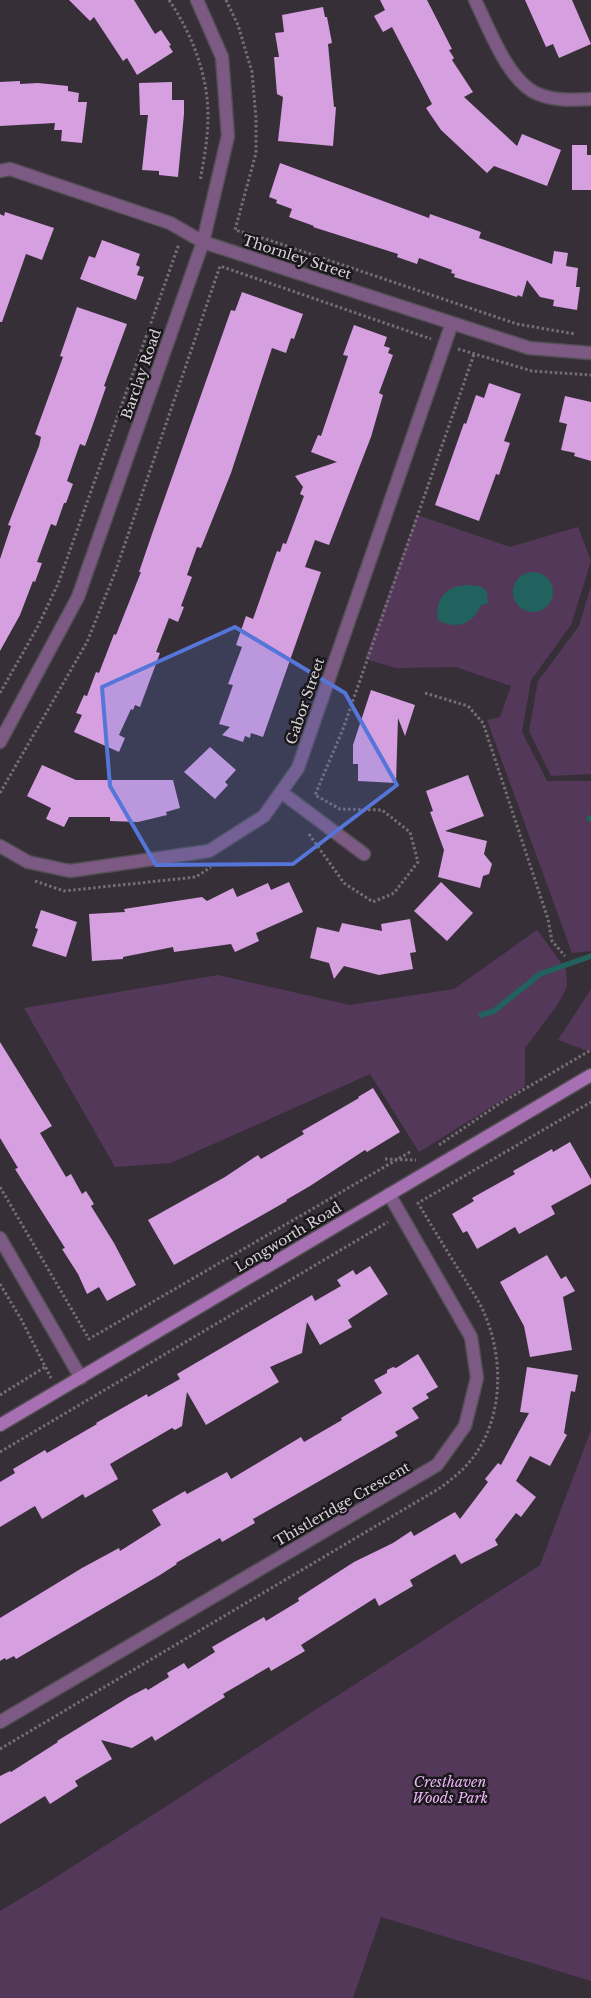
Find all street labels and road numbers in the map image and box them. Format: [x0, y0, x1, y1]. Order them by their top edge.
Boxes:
street label: Thornley Street [240, 231, 354, 283]
street label: Barclay Road [117, 326, 165, 422]
street label: Gabor Street [282, 655, 329, 747]
street label: Longworth Road [231, 1198, 345, 1276]
street label: Thistleridge Crescent [271, 1457, 414, 1550]

